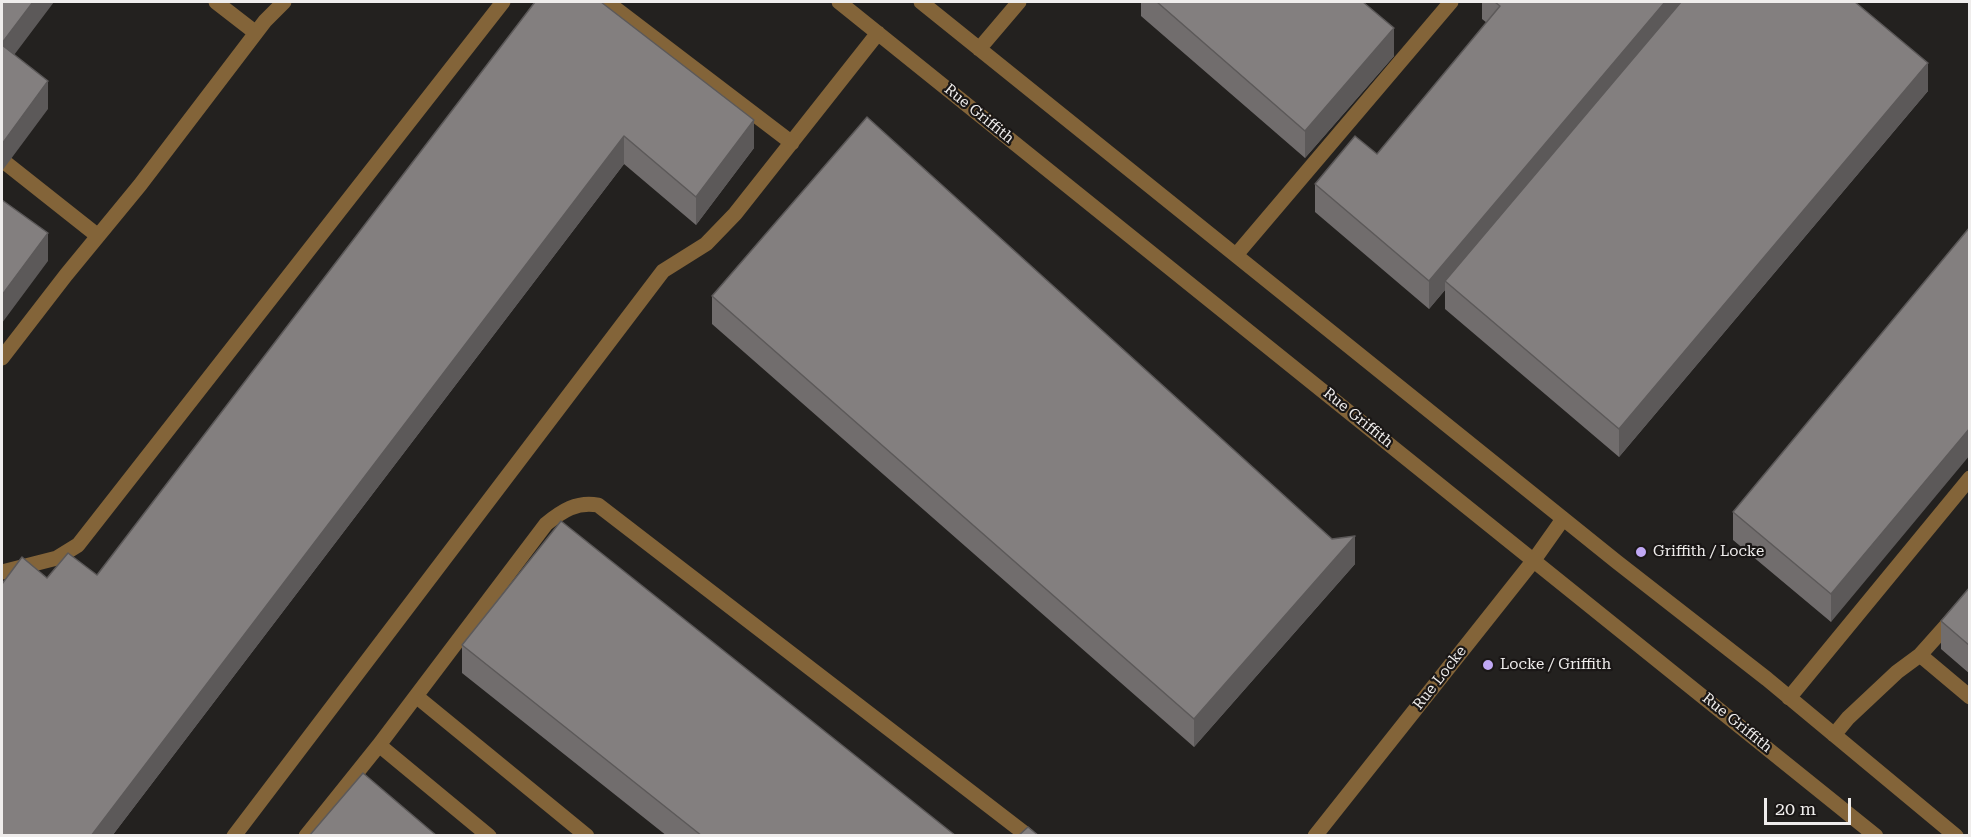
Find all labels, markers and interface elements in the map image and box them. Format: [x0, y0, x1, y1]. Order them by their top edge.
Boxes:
street label: Rue Griffith [940, 80, 1018, 148]
street label: Rue Griffith [1319, 384, 1397, 452]
place label: Griffith / Locke [1653, 543, 1764, 561]
marker: Griffith / Locke [1634, 545, 1648, 559]
street label: Rue Locke [1410, 643, 1470, 713]
place label: Locke / Griffith [1500, 656, 1611, 674]
marker: Locke / Griffith [1481, 658, 1495, 672]
street label: Rue Griffith [1698, 689, 1776, 757]
scale bar [1767, 786, 1854, 824]
text: 20 m [1775, 798, 1816, 819]

